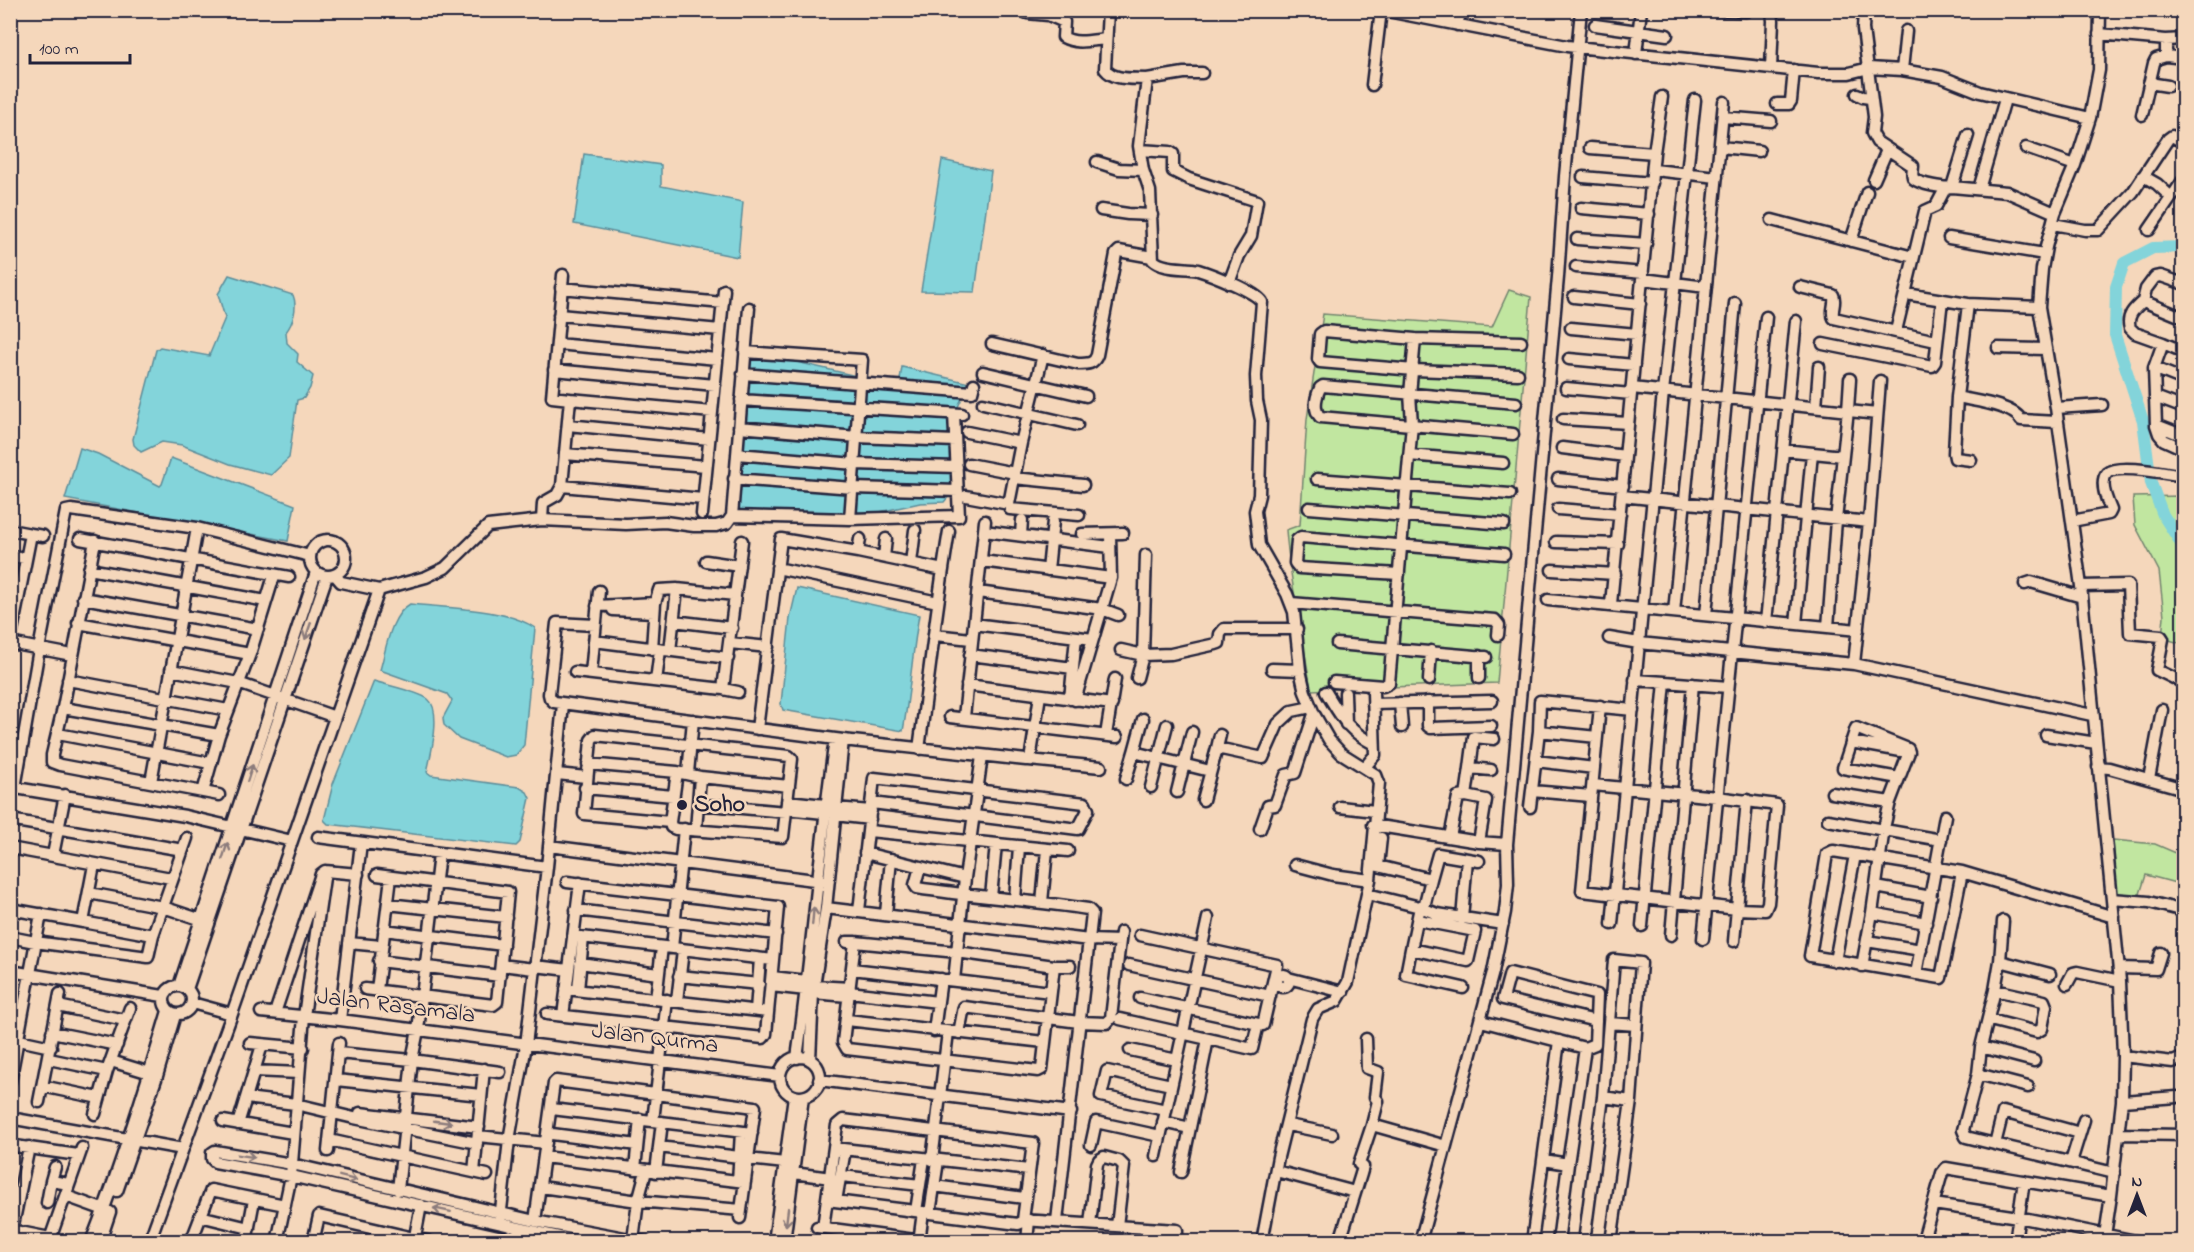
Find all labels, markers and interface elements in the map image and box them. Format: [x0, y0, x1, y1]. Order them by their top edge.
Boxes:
scale bar [30, 27, 130, 65]
text: 100 m [39, 37, 79, 63]
one-way arrow [302, 622, 313, 640]
one-way arrow [245, 764, 256, 783]
place label: Soho [694, 788, 745, 823]
marker: Soho [675, 798, 689, 812]
one-way arrow [220, 842, 231, 861]
one-way arrow [808, 907, 819, 927]
street label: Jalan Rasamala [315, 980, 477, 1034]
street label: Jalan Qurma [590, 1014, 720, 1064]
one-way arrow [432, 1116, 452, 1127]
one-way arrow [236, 1151, 256, 1162]
north arrow [2107, 1165, 2167, 1225]
text: N [2132, 1170, 2143, 1194]
one-way arrow [339, 1172, 358, 1184]
one-way arrow [433, 1204, 452, 1215]
one-way arrow [782, 1207, 793, 1227]

